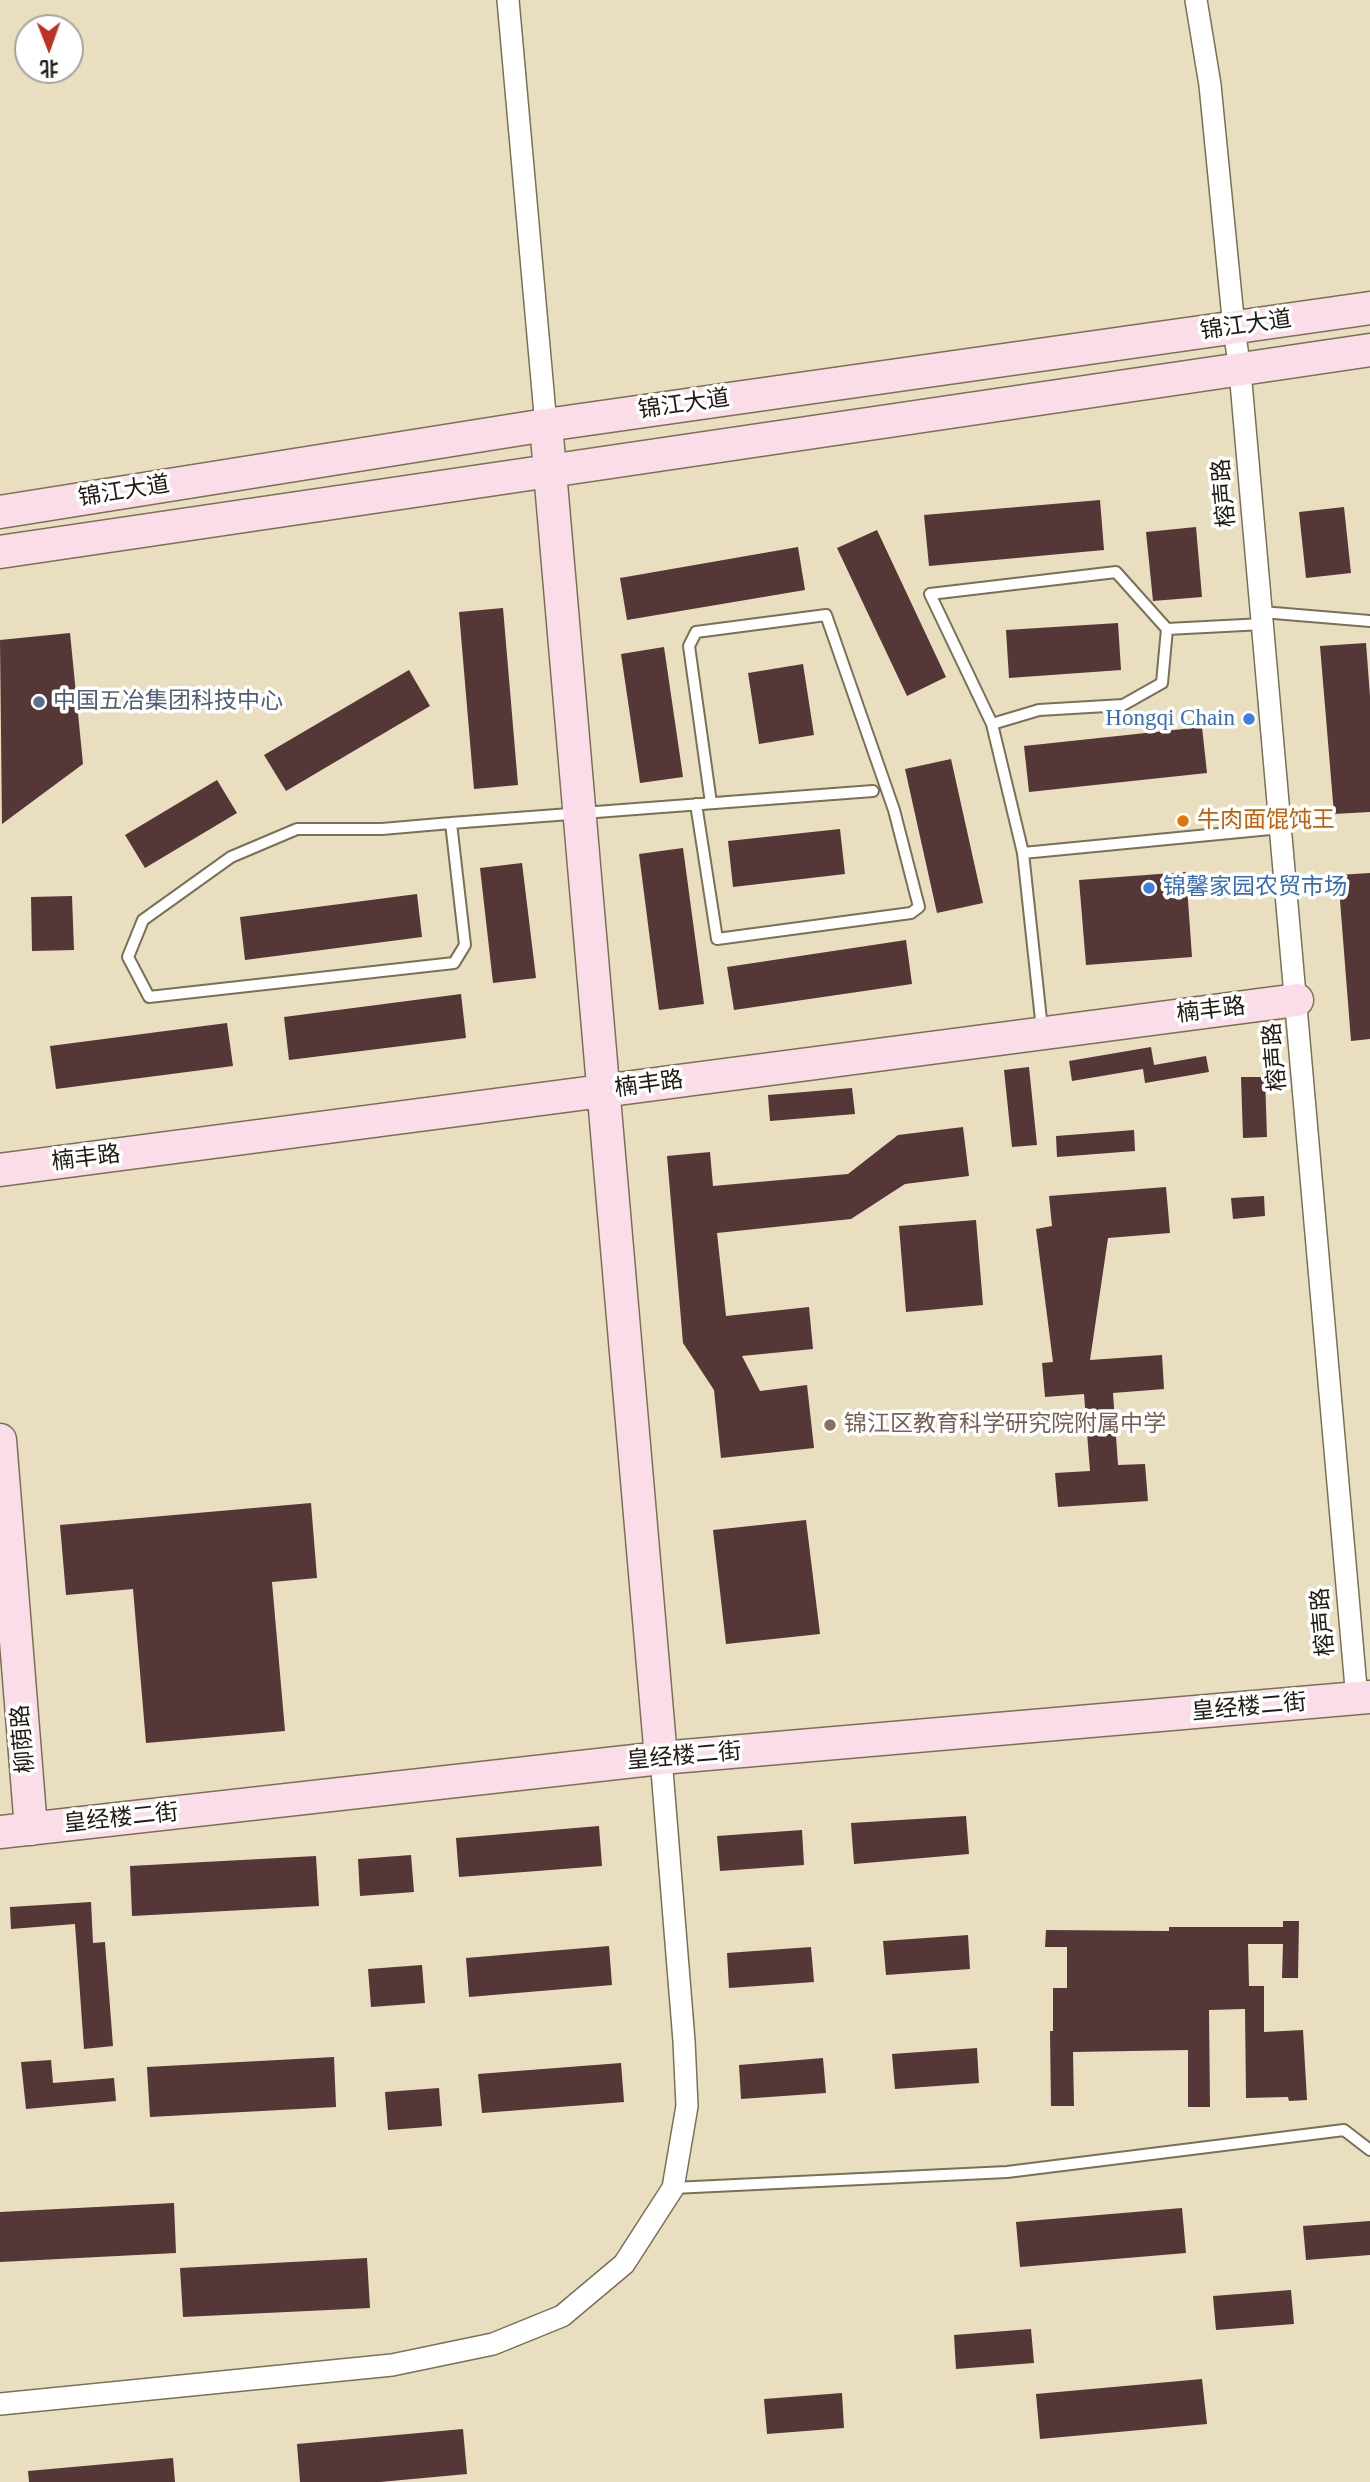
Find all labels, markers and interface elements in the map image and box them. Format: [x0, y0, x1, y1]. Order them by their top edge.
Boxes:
north arrow [14, 14, 84, 84]
text: 北 [40, 58, 59, 79]
street label: 锦江大道 [1199, 306, 1293, 346]
street label: 锦江大道 [637, 385, 731, 425]
street label: 榕声路 [1208, 457, 1242, 529]
street label: 锦江大道 [76, 471, 172, 513]
place label: 中国五冶集团科技中心 [53, 688, 283, 716]
marker: 中国五冶集团科技中心 [31, 694, 47, 710]
place label: Hongqi Chain [1105, 705, 1235, 733]
marker: Hongqi Chain [1241, 711, 1257, 727]
place label: 牛肉面馄饨王 [1197, 807, 1335, 835]
marker: 牛肉面馄饨王 [1175, 813, 1191, 829]
place label: 锦馨家园农贸市场 [1163, 874, 1347, 902]
marker: 锦馨家园农贸市场 [1141, 880, 1157, 896]
street label: 楠丰路 [1175, 993, 1247, 1029]
street label: 榕声路 [1259, 1021, 1293, 1093]
street label: 楠丰路 [613, 1067, 685, 1103]
street label: 楠丰路 [50, 1141, 122, 1177]
place label: 锦江区教育科学研究院附属中学 [844, 1411, 1166, 1439]
marker: 锦江区教育科学研究院附属中学 [822, 1417, 838, 1433]
street label: 榕声路 [1307, 1586, 1341, 1658]
street label: 皇经楼二街 [1191, 1689, 1307, 1727]
street label: 柳荫路 [7, 1703, 41, 1775]
street label: 皇经楼二街 [626, 1738, 742, 1776]
street label: 皇经楼二街 [62, 1799, 180, 1839]

